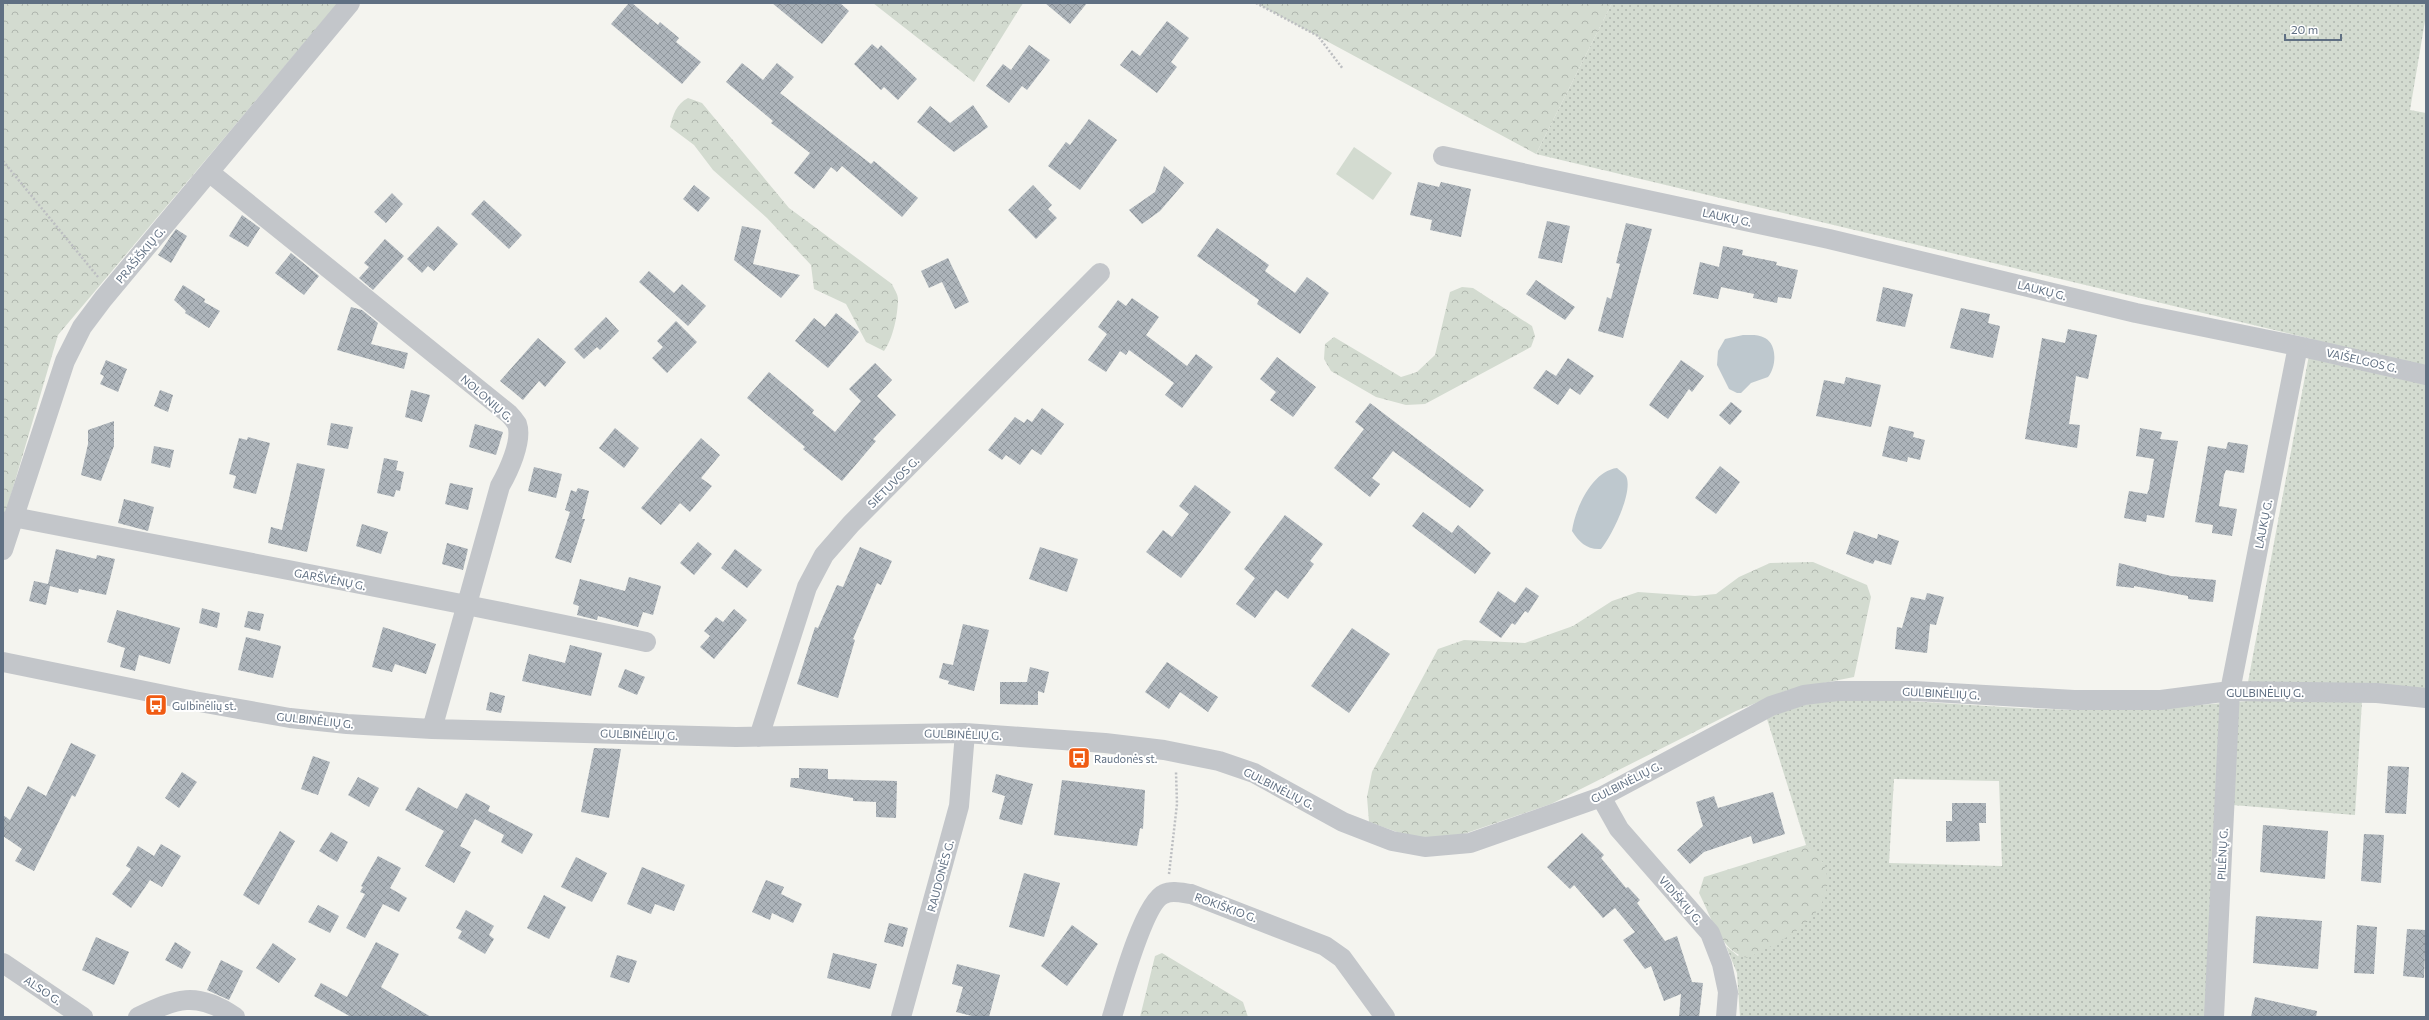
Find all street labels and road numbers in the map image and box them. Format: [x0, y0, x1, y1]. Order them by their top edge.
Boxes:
street label: LAUKŲ G. [1701, 205, 1753, 229]
street label: PRAŠIŠKIŲ G. [112, 223, 167, 286]
street label: LAUKŲ G. [2016, 278, 2068, 302]
street label: VAIŠELGOS G. [2325, 345, 2400, 375]
street label: NOLONIŲ G. [458, 372, 516, 424]
street label: SIETUVOS G. [865, 454, 921, 510]
street label: LAUKŲ G. [2252, 498, 2274, 550]
street label: GARŠVĖNŲ G. [293, 565, 367, 592]
street label: GULBINĖLIŲ G. [1902, 683, 1981, 702]
street label: GULBINĖLIŲ G. [2226, 685, 2304, 699]
street label: GULBINĖLIŲ G. [276, 708, 355, 731]
street label: GULBINĖLIŲ G. [600, 725, 678, 742]
street label: GULBINĖLIŲ G. [924, 725, 1002, 742]
street label: GULBINĖLIŲ G. [1588, 758, 1664, 805]
street label: GULBINĖLIŲ G. [1241, 764, 1317, 812]
street label: PILĖNŲ G. [2213, 827, 2230, 880]
street label: RAUDONĖS G. [923, 838, 956, 913]
street label: VIDIŠKIŲ G. [1657, 873, 1706, 927]
street label: ROKIŠKIO G. [1193, 889, 1260, 924]
street label: ALSO G. [22, 973, 64, 1007]

